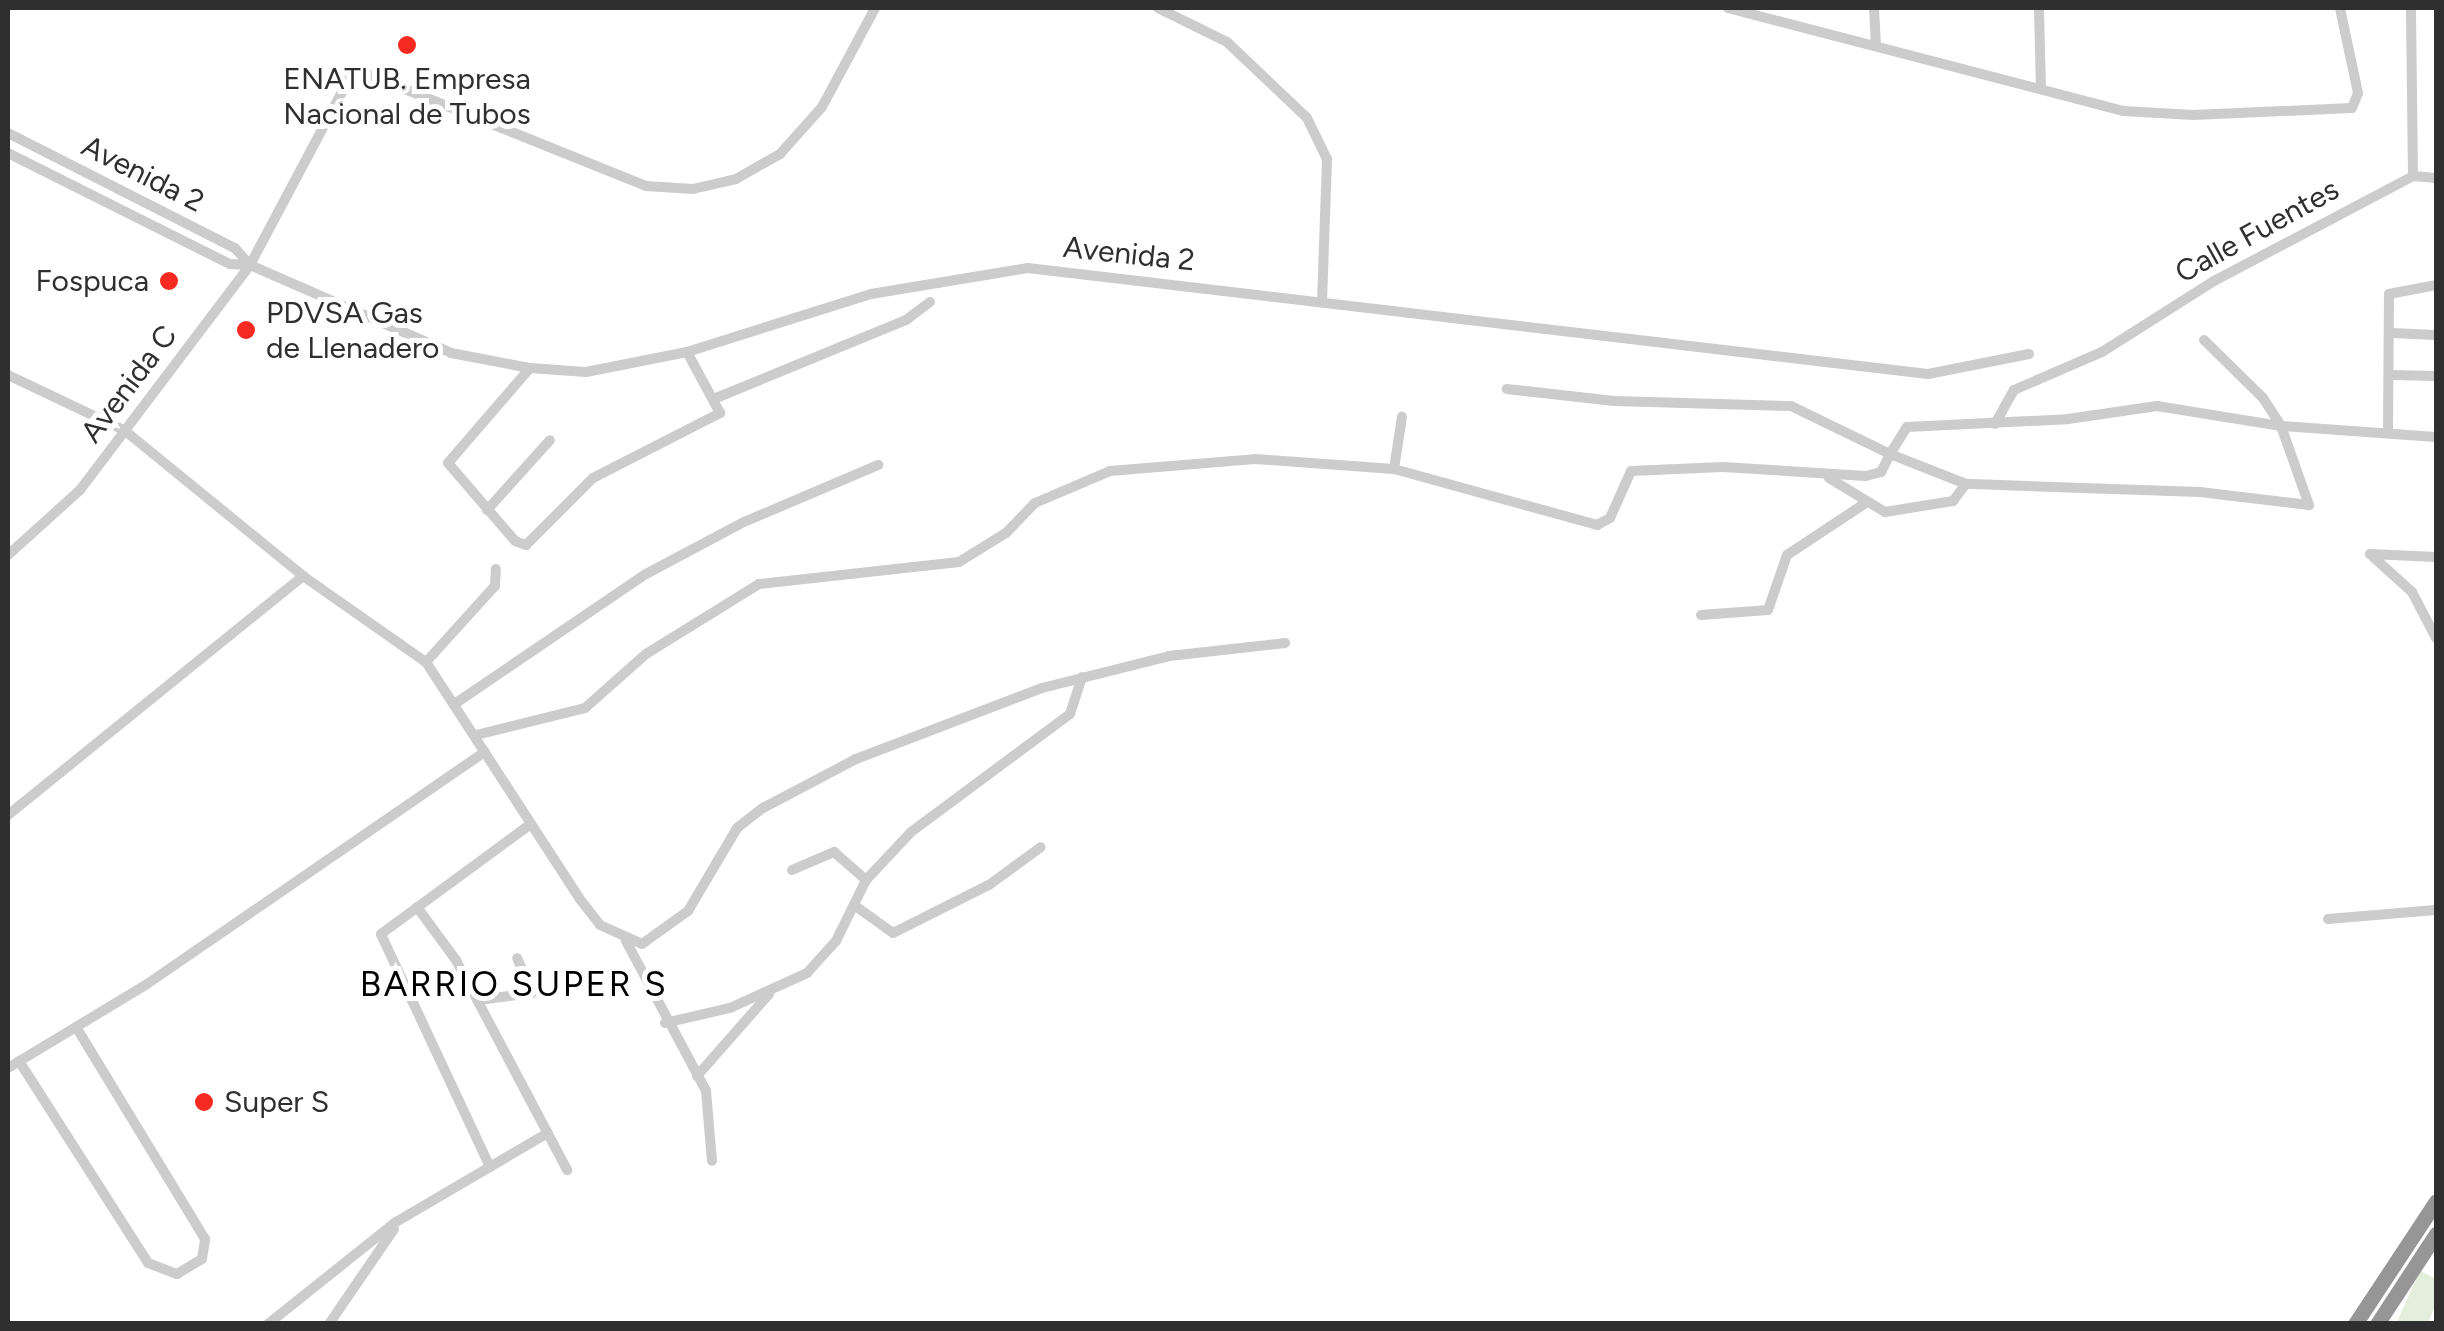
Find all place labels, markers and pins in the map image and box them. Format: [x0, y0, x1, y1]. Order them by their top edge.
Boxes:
marker: ENATUB. Empresa Nacional de Tubos [396, 34, 418, 56]
place label: ENATUB. Empresa Nacional de Tubos [283, 61, 531, 132]
place label: Fospuca [36, 263, 149, 299]
marker: Fospuca [158, 270, 180, 292]
place label: PDVSA Gas de Llenadero [266, 295, 439, 366]
marker: PDVSA Gas de Llenadero [235, 319, 257, 341]
place label: Super S [224, 1084, 329, 1120]
marker: Super S [193, 1091, 215, 1113]

